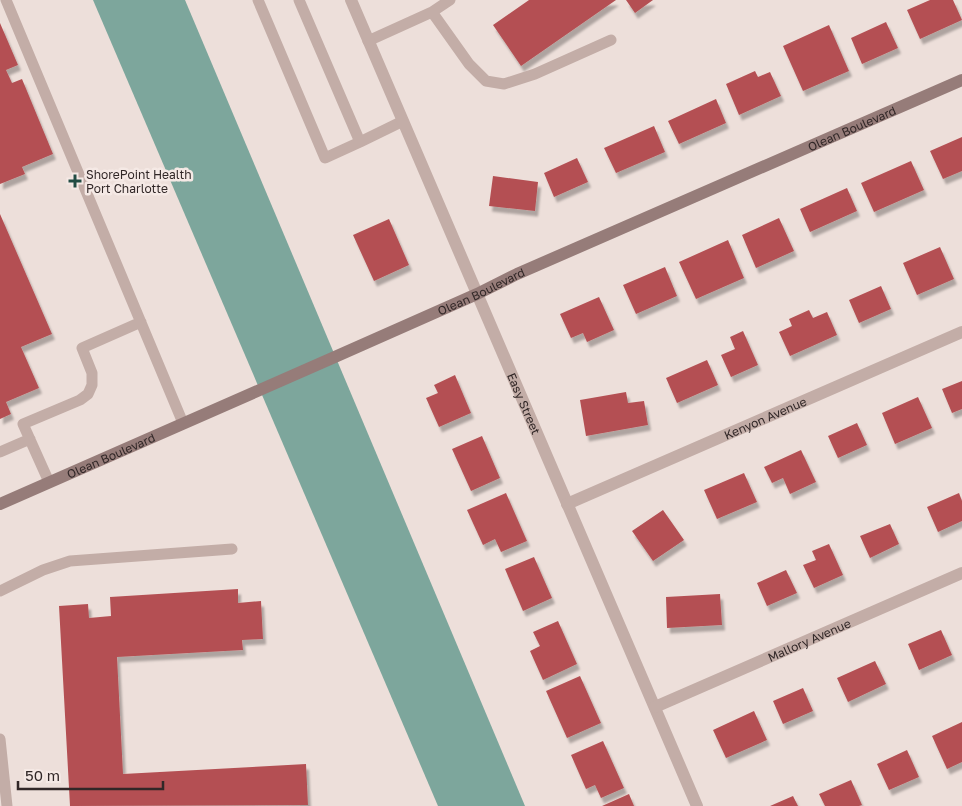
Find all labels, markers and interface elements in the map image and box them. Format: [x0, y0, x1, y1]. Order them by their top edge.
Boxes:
street label: Olean Boulevard [805, 102, 898, 154]
place label: ShorePoint Health Port Charlotte [86, 167, 192, 196]
marker: ShorePoint Health Port Charlotte [68, 174, 82, 188]
street label: Olean Boulevard [435, 264, 527, 318]
street label: Easy Street [504, 370, 544, 437]
street label: Kenyon Avenue [721, 393, 809, 442]
street label: Olean Boulevard [64, 429, 157, 481]
street label: Mallory Avenue [765, 615, 853, 664]
scale bar [18, 758, 162, 790]
text: 50 m [25, 766, 60, 784]

